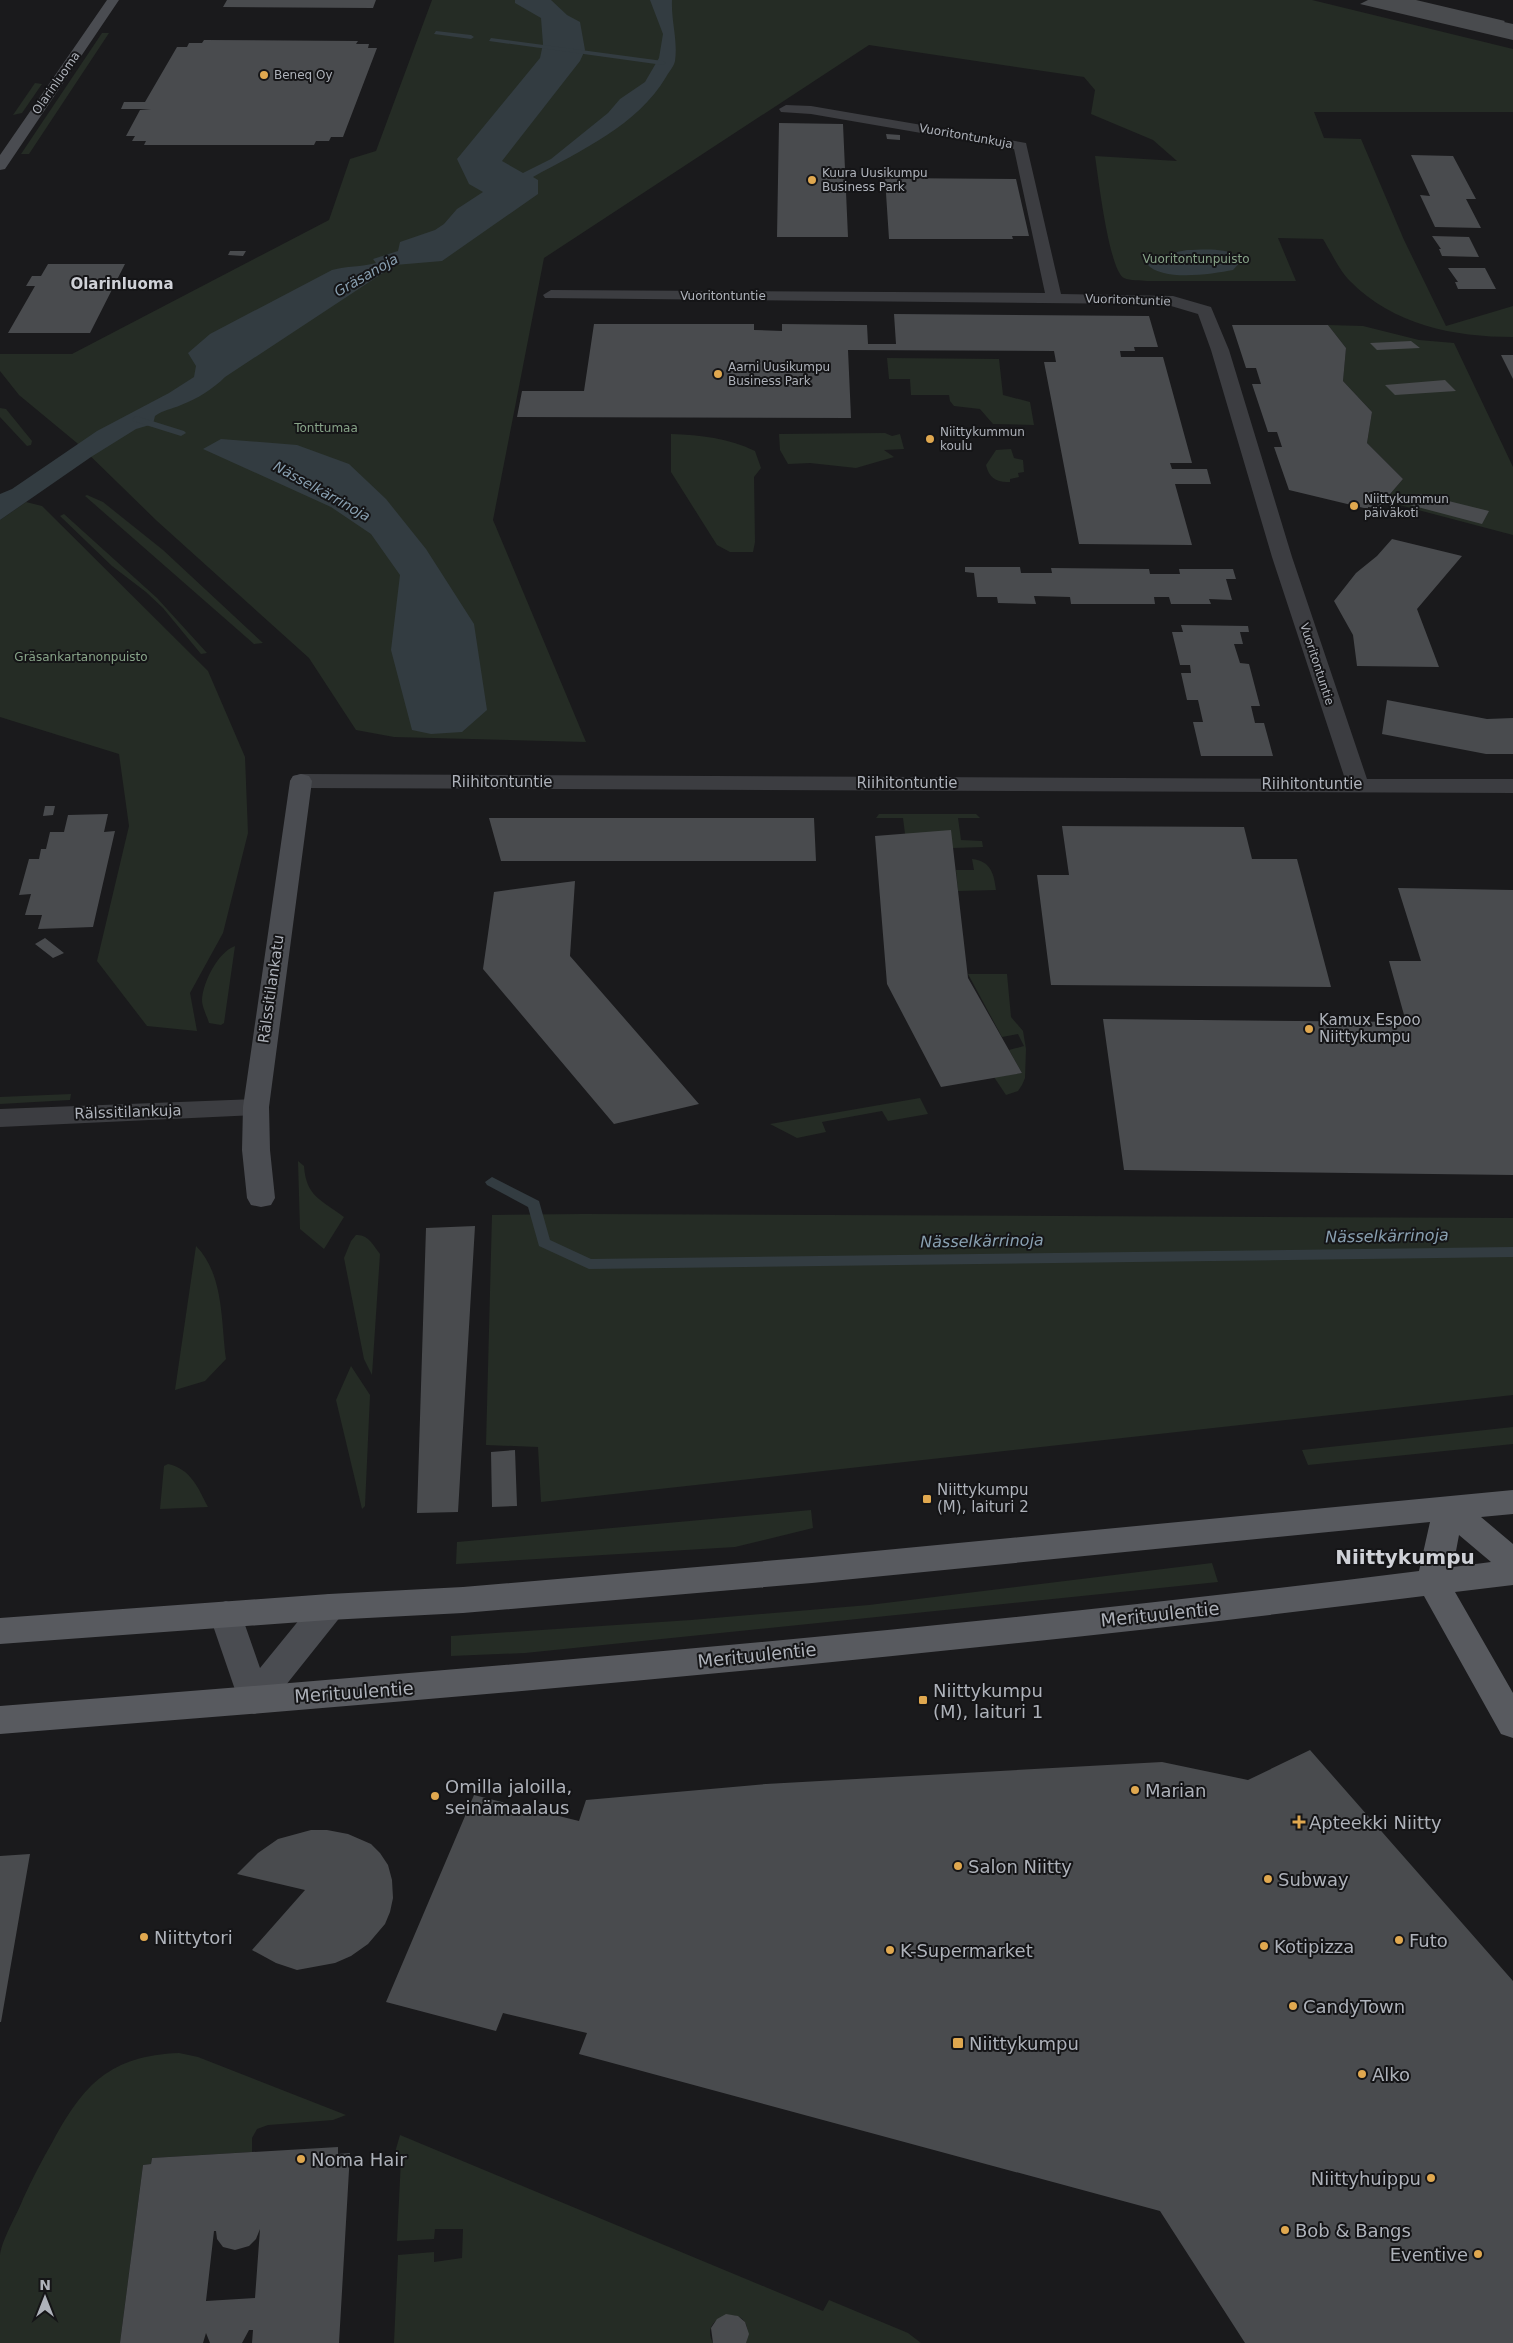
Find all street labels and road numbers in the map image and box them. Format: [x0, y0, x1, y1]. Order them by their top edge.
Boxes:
street label: Olarinluoma [29, 49, 83, 117]
street label: Vuoritontunkuja [918, 121, 1014, 151]
street label: Vuoritontuntie [680, 289, 766, 303]
street label: Vuoritontuntie [1085, 292, 1171, 308]
street label: Vuoritontuntie [1297, 621, 1337, 707]
street label: Riihitontuntie [451, 773, 553, 791]
street label: Riihitontuntie [856, 774, 958, 792]
street label: Riihitontuntie [1261, 775, 1363, 793]
street label: Rälssitilankatu [254, 934, 288, 1044]
street label: Rälssitilankuja [74, 1101, 182, 1123]
street label: Merituulentie [1099, 1597, 1221, 1631]
street label: Merituulentie [696, 1638, 818, 1672]
street label: Merituulentie [294, 1677, 414, 1707]

